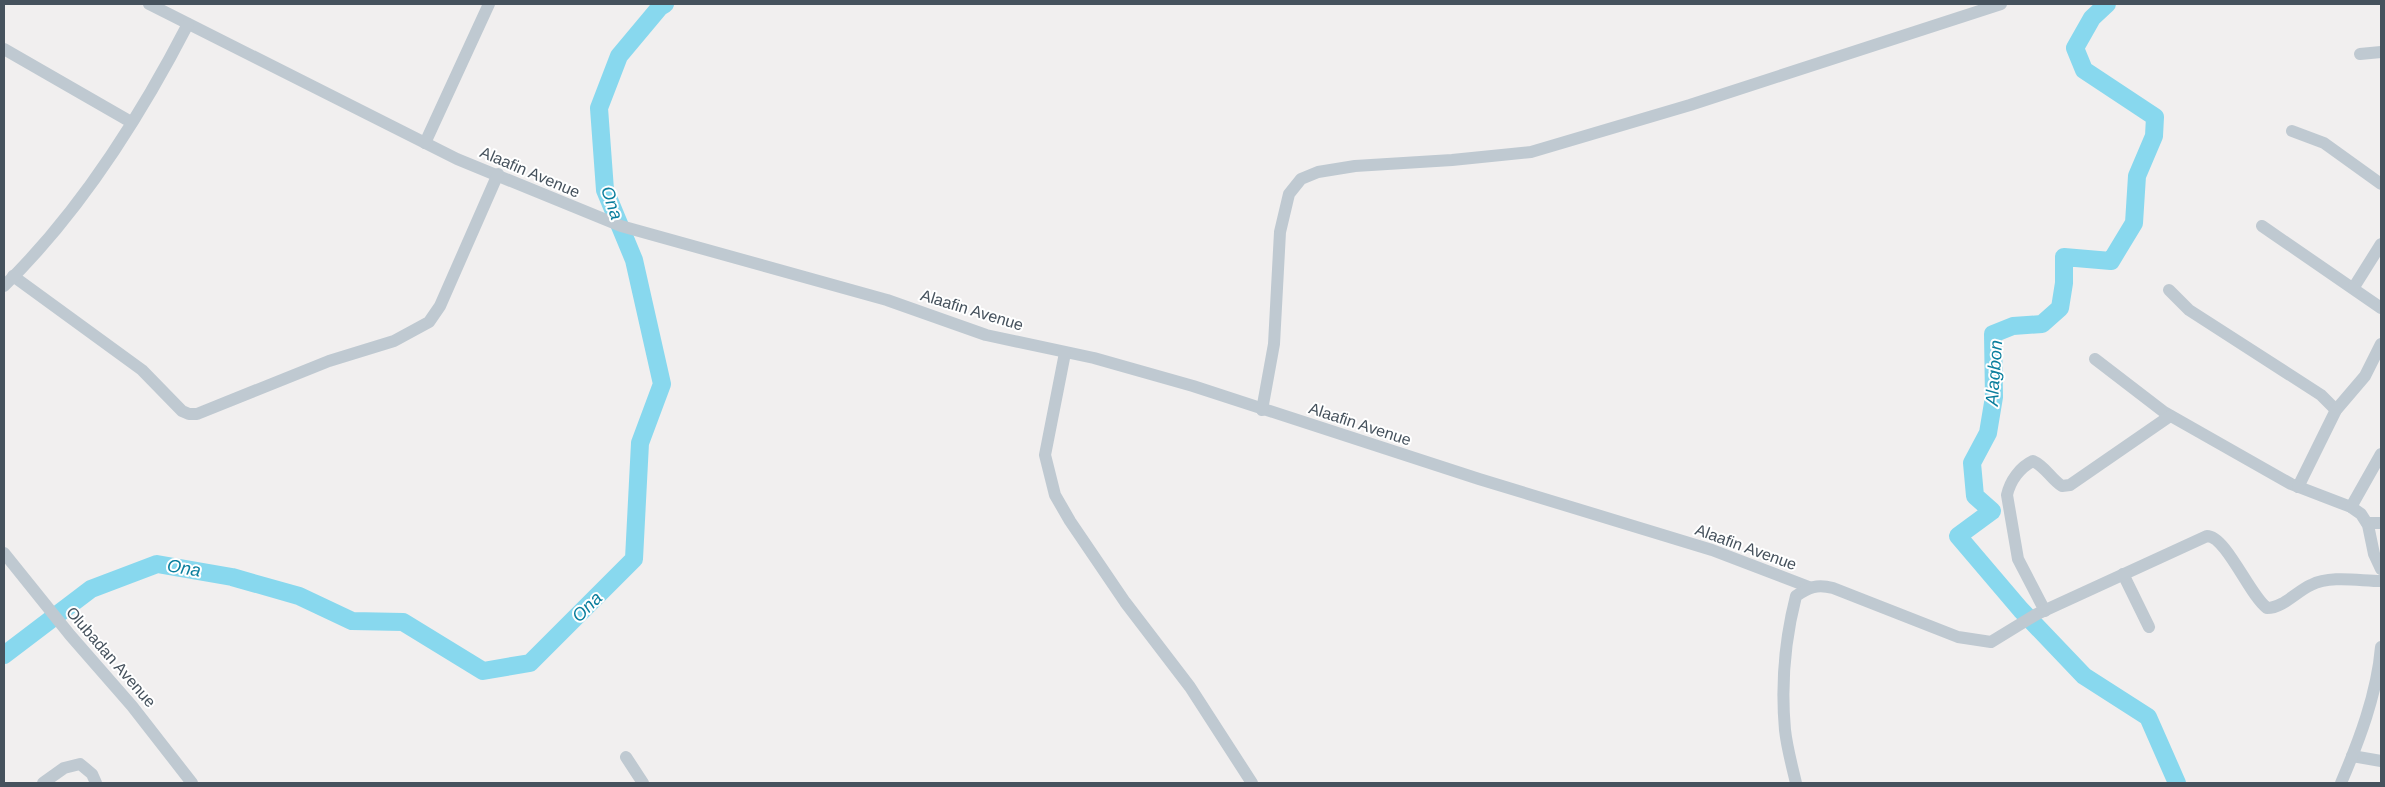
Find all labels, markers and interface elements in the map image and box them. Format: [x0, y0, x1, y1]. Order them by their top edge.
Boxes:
street label: Alaafin Avenue [478, 143, 582, 201]
water label: Ona [597, 184, 627, 222]
street label: Alaafin Avenue [919, 286, 1025, 334]
water label: Alagbon [1982, 339, 2006, 408]
street label: Alaafin Avenue [1307, 399, 1413, 449]
street label: Alaafin Avenue [1693, 521, 1799, 573]
water label: Ona [166, 555, 202, 581]
water label: Ona [568, 588, 606, 626]
street label: Olubadan Avenue [63, 604, 159, 711]

